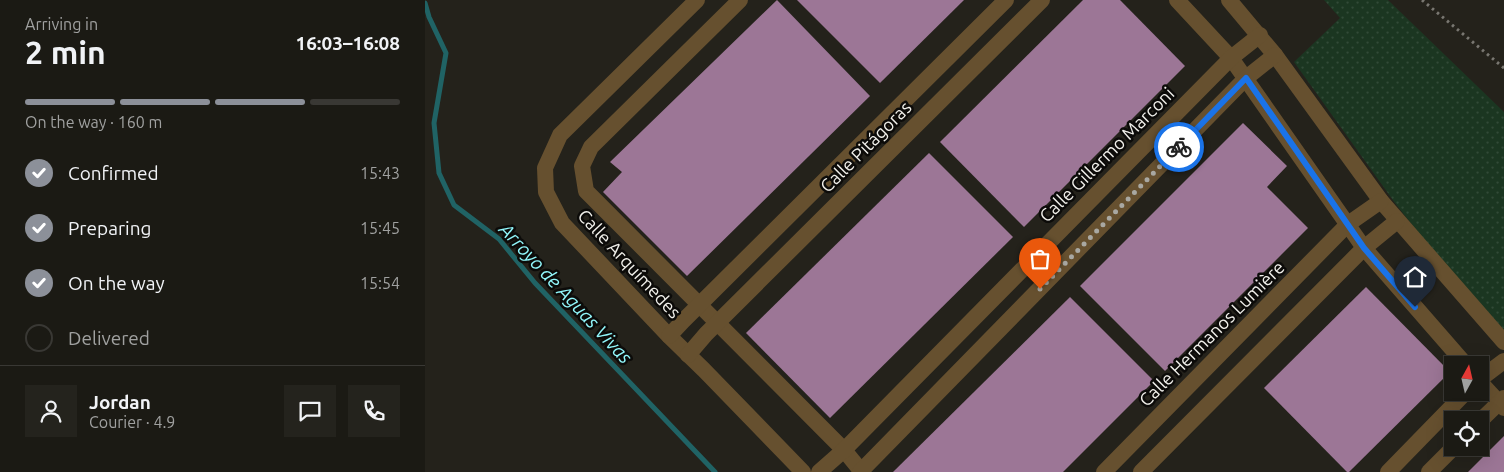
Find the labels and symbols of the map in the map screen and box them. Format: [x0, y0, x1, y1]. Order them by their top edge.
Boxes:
street label: Calle Gillermo Marconi [1035, 83, 1178, 226]
street label: Calle Pitágoras [816, 97, 915, 196]
courier [1154, 122, 1204, 172]
street label: Calle Arquímedes [574, 205, 685, 322]
water label: Arroyo de Aguas Vivas [494, 217, 637, 368]
pin [1019, 238, 1061, 289]
pin [1394, 256, 1436, 307]
street label: Calle Hermanos Lumière [1135, 257, 1288, 410]
north arrow [1444, 356, 1489, 401]

